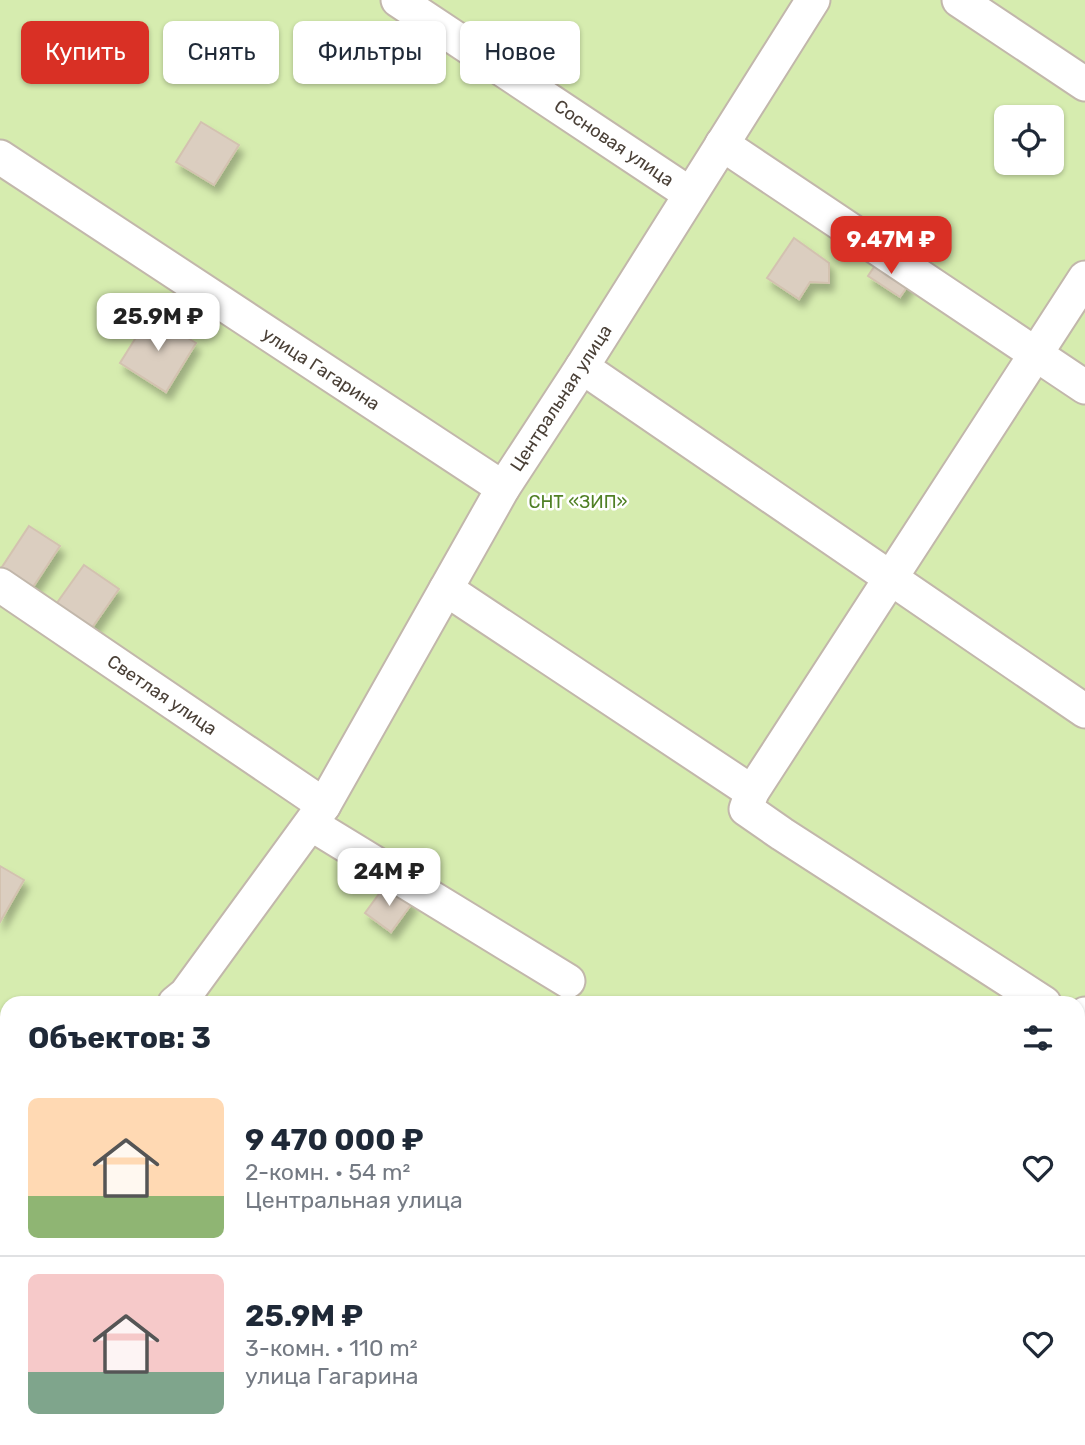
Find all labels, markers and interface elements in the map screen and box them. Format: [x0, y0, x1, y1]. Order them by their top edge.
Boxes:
chip: Купить [21, 21, 149, 84]
chip: Снять [163, 21, 279, 84]
chip: Фильтры [293, 21, 446, 84]
chip: Новое [460, 21, 580, 84]
street label: Сосновая улица [550, 95, 678, 191]
map controls [994, 105, 1064, 175]
button: locate [994, 105, 1064, 175]
pin: 9.47M ₽ [826, 216, 956, 276]
text: 9.47M ₽ [847, 225, 935, 253]
pin: 25.9M ₽ [93, 294, 223, 353]
text: 25.9M ₽ [113, 302, 203, 330]
street label: Центральная улица [505, 321, 617, 475]
street label: улица Гагарина [258, 323, 384, 415]
park label: СНТ «ЗИП» [529, 491, 628, 513]
street label: Светлая улица [103, 650, 221, 740]
pin: 24M ₽ [340, 848, 438, 908]
text: 24M ₽ [353, 857, 425, 885]
icon: filters [1019, 1019, 1057, 1057]
text: Объектов: 3 [28, 1020, 211, 1056]
text: 9 470 000 ₽ [245, 1122, 424, 1158]
icon: home [84, 1126, 168, 1210]
icon: heart [1019, 1149, 1057, 1187]
text: 2-комн. · 54 m² [245, 1158, 410, 1186]
text: Центральная улица [245, 1186, 463, 1214]
text: 25.9M ₽ [245, 1298, 363, 1334]
icon: home [84, 1302, 168, 1386]
icon: heart [1019, 1325, 1057, 1363]
text: 3-комн. · 110 m² [245, 1334, 418, 1362]
text: улица Гагарина [245, 1362, 419, 1390]

